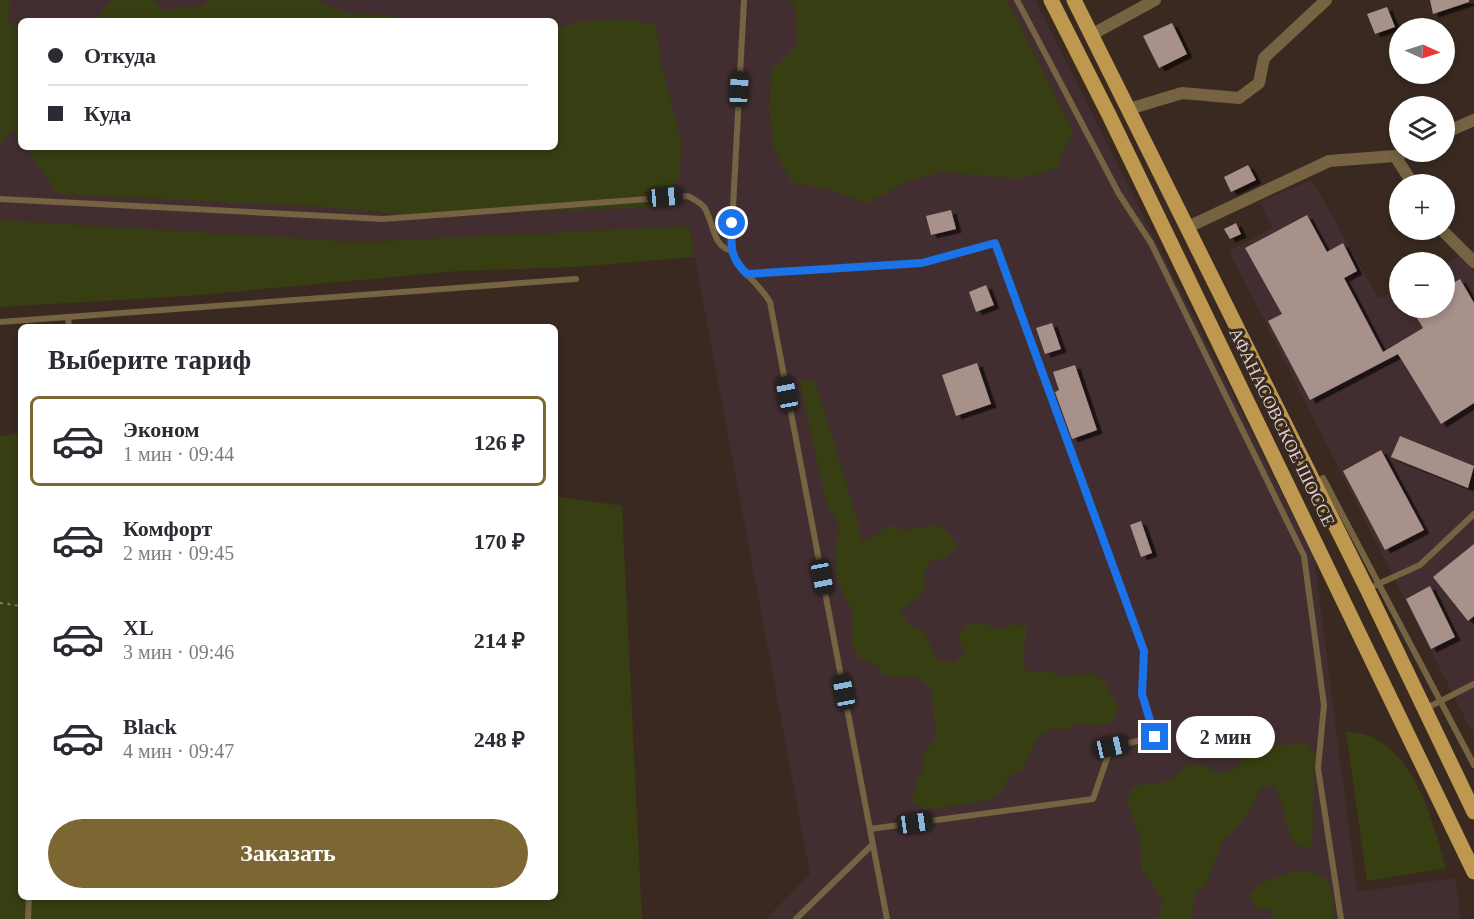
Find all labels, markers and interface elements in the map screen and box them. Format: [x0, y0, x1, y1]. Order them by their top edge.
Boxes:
north arrow [1389, 18, 1455, 84]
map controls [1389, 18, 1455, 318]
text: Откуда [84, 43, 156, 68]
car [729, 71, 749, 107]
button: layers [1389, 96, 1455, 162]
text: Куда [84, 101, 131, 126]
button: + [1389, 174, 1455, 240]
car [646, 186, 684, 208]
route start [718, 209, 745, 236]
button: − [1389, 252, 1455, 318]
street label: АФАНАСОВСКОЕ ШОССЕ [1225, 324, 1339, 530]
text: Выберите тариф [48, 345, 251, 375]
car [775, 375, 799, 413]
icon: car [51, 414, 105, 468]
text: Эконом [123, 417, 200, 442]
text: 126 ₽ [474, 430, 525, 455]
text: 1 мин · 09:44 [123, 443, 234, 465]
icon: car [51, 513, 105, 567]
text: Комфорт [123, 516, 212, 541]
text: 170 ₽ [474, 529, 525, 554]
text: 2 мин · 09:45 [123, 542, 234, 564]
car [810, 558, 834, 596]
icon: car [51, 612, 105, 666]
text: XL [123, 615, 154, 640]
text: 214 ₽ [474, 628, 525, 653]
text: 3 мин · 09:46 [123, 641, 234, 663]
car [832, 673, 856, 711]
icon: car [51, 711, 105, 765]
text: Black [123, 714, 177, 739]
callout: 2 мин [1176, 716, 1275, 758]
route end [1141, 723, 1168, 750]
text: 2 мин [1200, 726, 1251, 748]
text: 248 ₽ [474, 727, 525, 752]
car [1091, 734, 1131, 760]
text: 4 мин · 09:47 [123, 740, 234, 762]
car [896, 812, 934, 834]
button: Заказать [48, 819, 528, 888]

